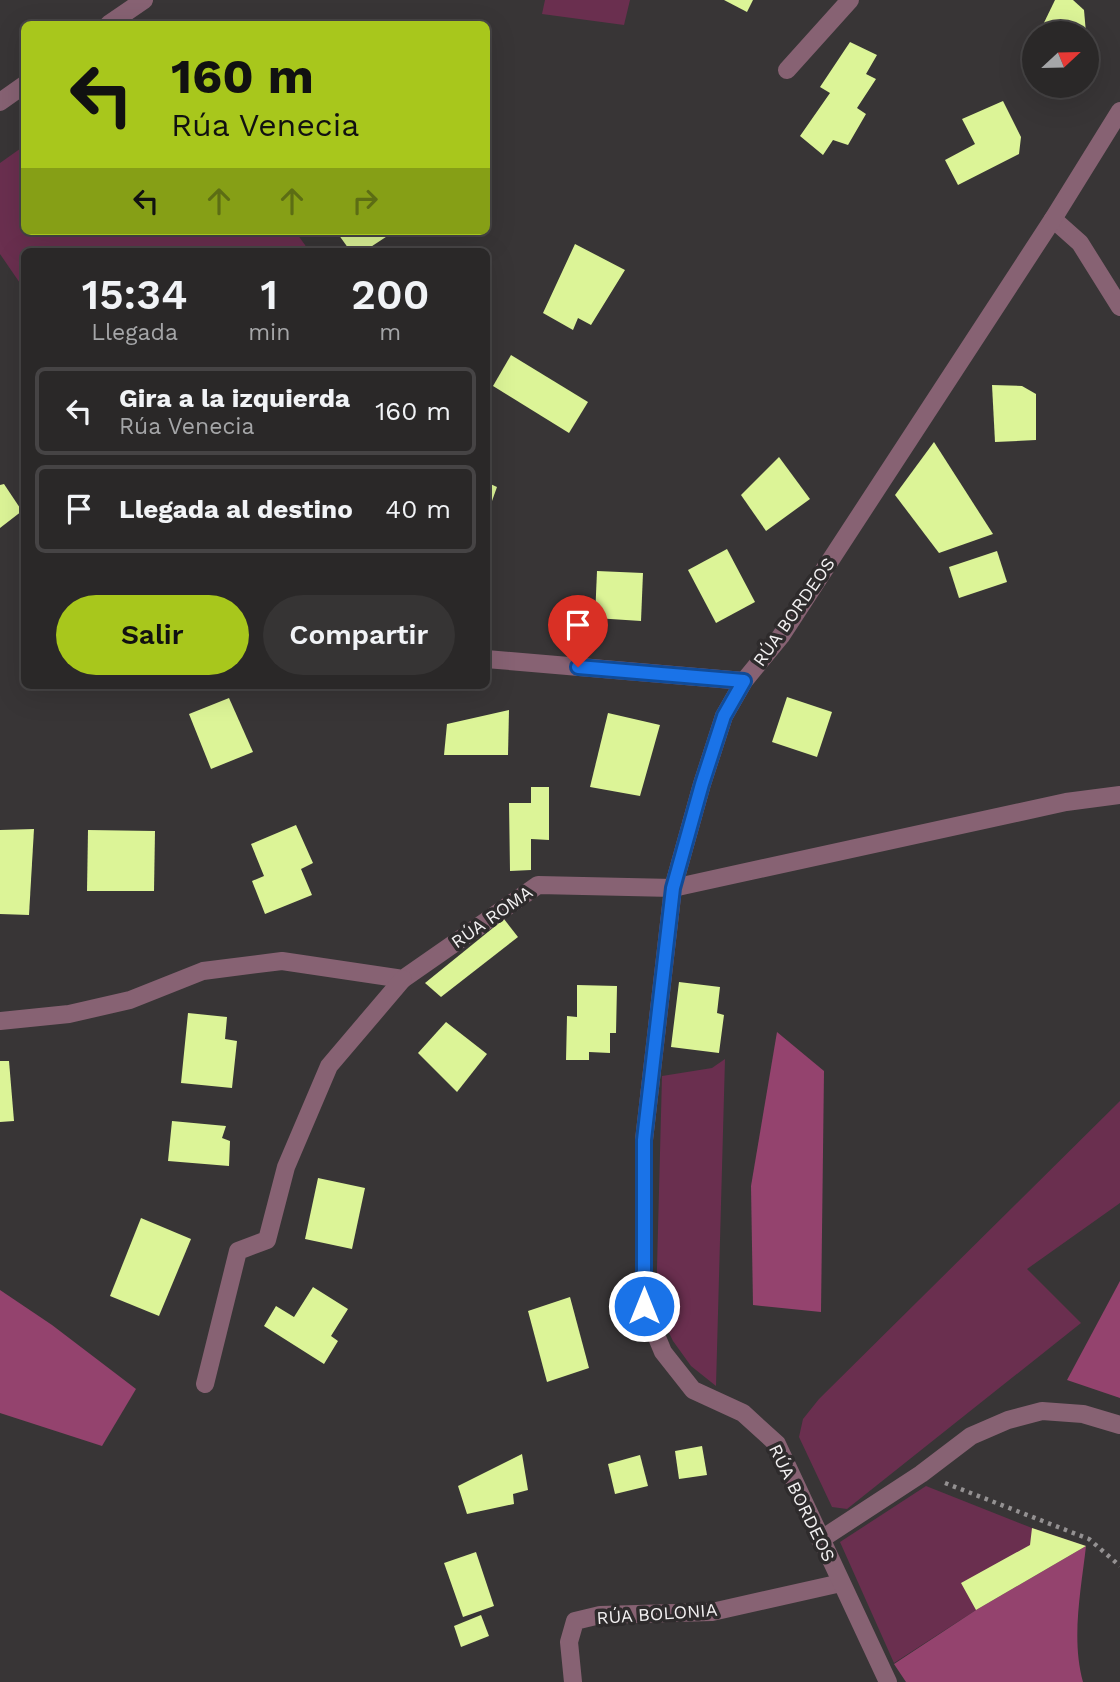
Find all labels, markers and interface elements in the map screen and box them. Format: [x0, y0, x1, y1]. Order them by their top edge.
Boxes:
north arrow [1022, 21, 1099, 98]
map controls [1022, 21, 1099, 98]
text: 160 m [171, 47, 314, 105]
icon: left [56, 49, 147, 140]
text: Rúa Venecia [171, 106, 359, 144]
icon: left [127, 182, 165, 220]
icon: ahead [200, 182, 238, 220]
icon: ahead [273, 182, 311, 220]
icon: right [346, 182, 384, 220]
text: 15:34 [82, 270, 188, 319]
text: 1 [261, 270, 278, 319]
text: 200 [351, 270, 429, 319]
text: Llegada [91, 319, 178, 346]
text: min [248, 319, 290, 346]
text: m [379, 319, 401, 346]
text: Gira a la izquierda [119, 383, 350, 413]
icon: left [60, 392, 98, 430]
text: 160 m [375, 396, 451, 426]
text: Rúa Venecia [119, 413, 254, 440]
icon: arrive [60, 490, 98, 528]
text: Llegada al destino [119, 494, 353, 524]
text: 40 m [385, 494, 451, 524]
street label: RÚA BORDEOS [748, 553, 839, 670]
button: Salir [56, 595, 249, 675]
button: Compartir [263, 595, 455, 675]
pin [548, 595, 608, 667]
icon: arrive [559, 606, 597, 644]
street label: RÚA ROMA [447, 881, 536, 952]
position arrow [607, 1269, 681, 1343]
street label: RÚA BORDEOS [765, 1441, 840, 1565]
street label: RÚA BOLONIA [596, 1599, 718, 1628]

